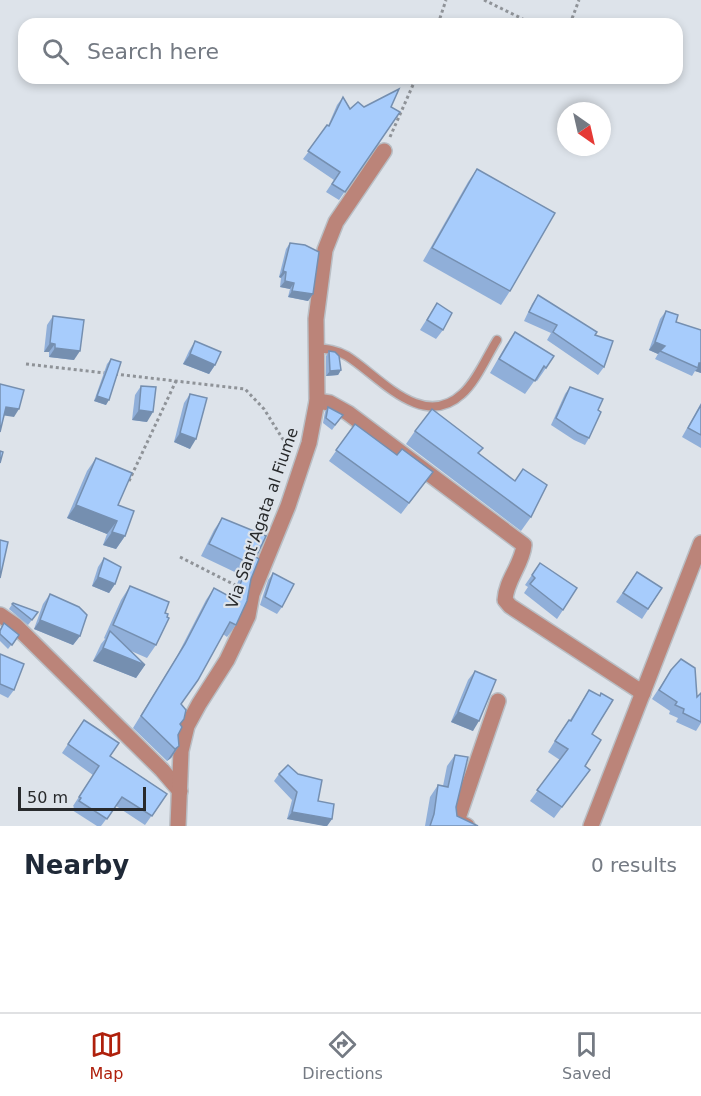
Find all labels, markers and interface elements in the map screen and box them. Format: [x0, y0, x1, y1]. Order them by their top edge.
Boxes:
search box [18, 18, 683, 84]
icon: search [39, 35, 72, 68]
text: Search here [87, 39, 219, 64]
north arrow [557, 102, 611, 156]
street label: Via Sant'Agata al Fiume [222, 425, 302, 611]
scale bar [18, 784, 146, 812]
text: 50 m [27, 788, 68, 807]
text: Nearby [24, 850, 129, 880]
text: 0 results [591, 853, 677, 877]
tab: Map [90, 1028, 123, 1083]
tab: Directions [302, 1028, 383, 1083]
tab: Saved [562, 1028, 611, 1083]

